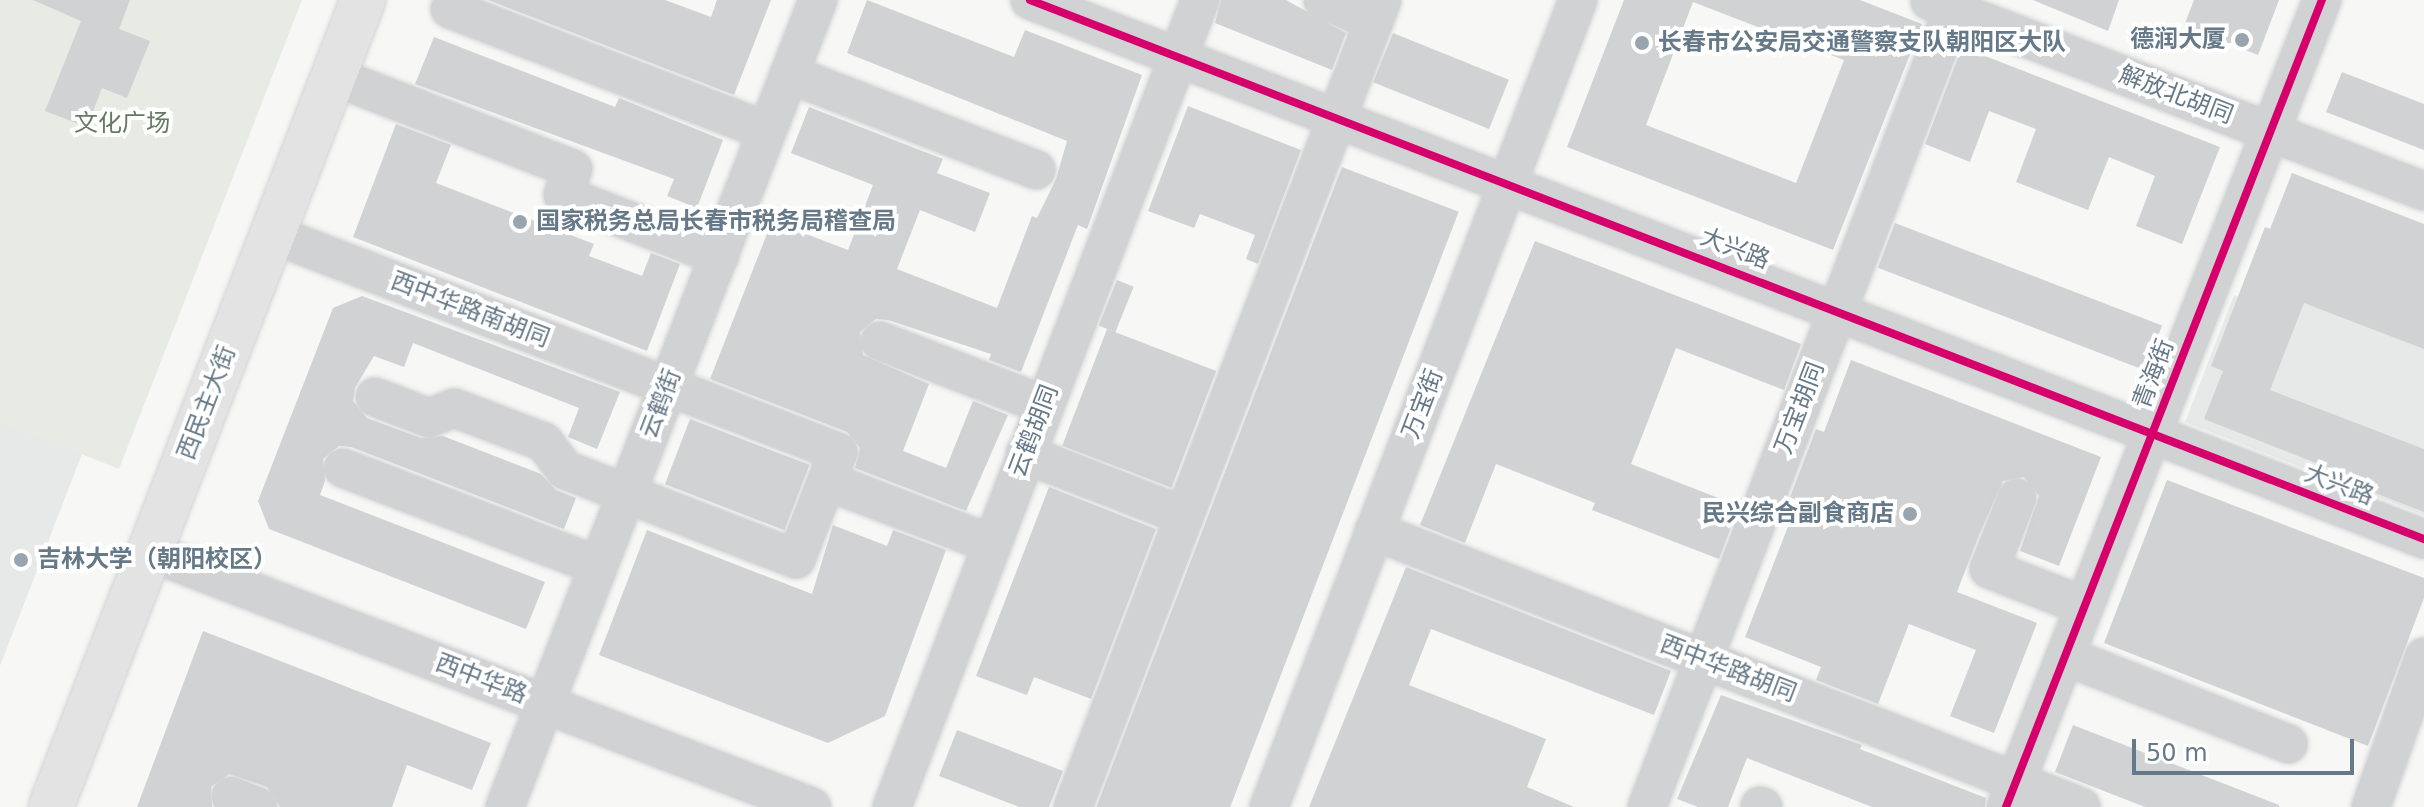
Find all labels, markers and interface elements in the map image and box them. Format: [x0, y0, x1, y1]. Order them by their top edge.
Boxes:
place label: 德润大厦 [2130, 26, 2226, 54]
place label: 长春市公安局交通警察支队朝阳区大队 [1658, 29, 2066, 57]
marker: 德润大厦 [2233, 31, 2251, 49]
marker: 长春市公安局交通警察支队朝阳区大队 [1633, 34, 1651, 52]
street label: 解放北胡同 [2115, 60, 2237, 130]
park label: 文化广场 [74, 110, 170, 138]
place label: 国家税务总局长春市税务局稽查局 [536, 208, 896, 236]
marker: 国家税务总局长春市税务局稽查局 [511, 213, 529, 231]
street label: 大兴路 [1696, 223, 1774, 275]
street label: 西中华路南胡同 [386, 266, 554, 354]
street label: 青海街 [2128, 335, 2180, 413]
street label: 西民主大街 [172, 342, 242, 464]
street label: 万宝胡同 [1769, 358, 1831, 458]
street label: 云鹤街 [635, 365, 687, 443]
street label: 万宝街 [1397, 365, 1449, 443]
street label: 云鹤胡同 [1003, 381, 1065, 481]
street label: 大兴路 [2300, 459, 2378, 511]
place label: 民兴综合副食商店 [1702, 500, 1894, 528]
marker: 民兴综合副食商店 [1901, 505, 1919, 523]
place label: 吉林大学（朝阳校区） [37, 546, 277, 574]
marker: 吉林大学（朝阳校区） [12, 551, 30, 569]
street label: 西中华路胡同 [1656, 630, 1800, 708]
street label: 西中华路 [431, 648, 531, 710]
scale bar [2136, 723, 2358, 773]
text: 50 m [2146, 739, 2208, 767]

